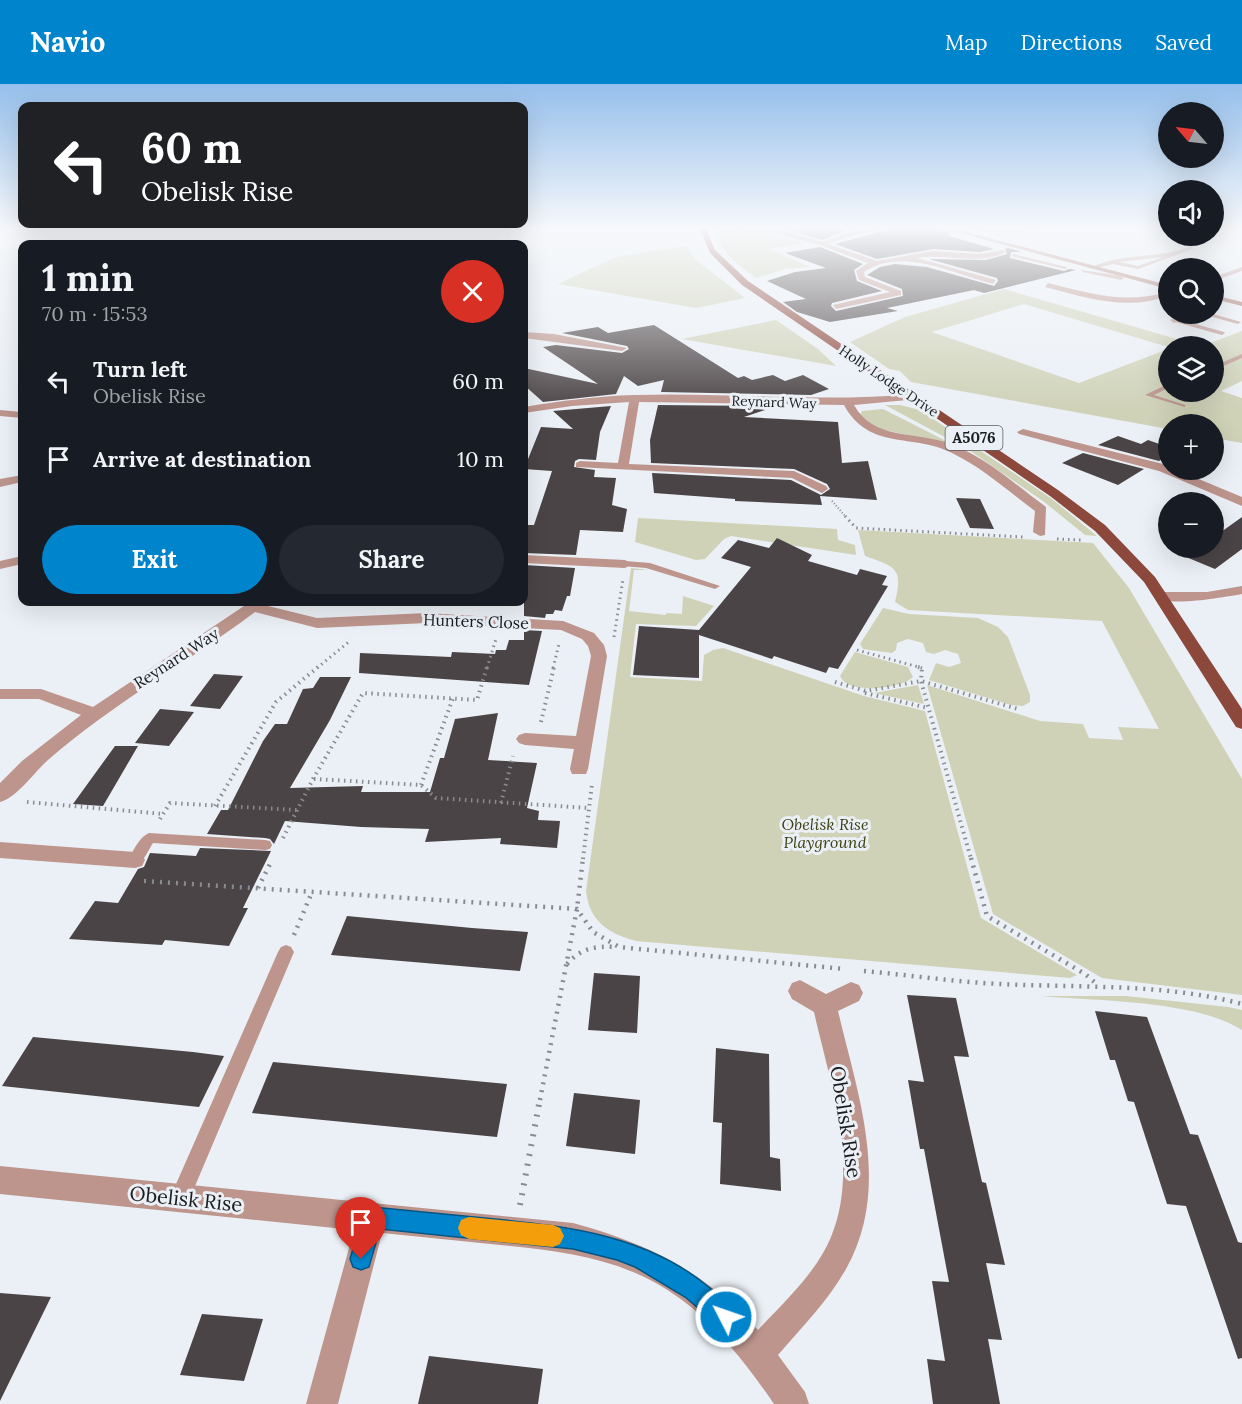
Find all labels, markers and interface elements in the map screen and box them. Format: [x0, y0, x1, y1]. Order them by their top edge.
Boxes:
text: Navio [30, 24, 105, 60]
text: Map [945, 29, 988, 56]
text: Directions [1021, 29, 1122, 56]
text: Saved [1155, 29, 1212, 56]
north arrow [1158, 102, 1224, 168]
map controls [1158, 102, 1224, 558]
text: 60 m [141, 121, 242, 175]
icon: left [42, 126, 120, 204]
text: Obelisk Rise [141, 174, 294, 208]
button: sound [1158, 180, 1224, 246]
text: 1 min [42, 255, 134, 301]
button: search [1158, 258, 1224, 324]
button: close [441, 260, 504, 323]
text: 70 m · 15:53 [42, 301, 148, 326]
button: layers [1158, 336, 1224, 402]
street label: Holly Lodge Drive [836, 341, 942, 421]
text: Turn left [93, 355, 187, 383]
icon: left [42, 365, 75, 398]
text: 60 m [452, 367, 504, 395]
text: Obelisk Rise [93, 383, 206, 408]
street label: Reynard Way [731, 392, 817, 413]
button: + [1158, 414, 1224, 480]
road number: A5076 [946, 426, 1002, 450]
icon: arrive [42, 443, 75, 476]
text: Arrive at destination [93, 445, 311, 473]
text: 10 m [457, 445, 504, 473]
button: − [1158, 492, 1224, 558]
button: Exit [42, 525, 267, 594]
button: Share [279, 525, 504, 594]
street label: Hunters Close [423, 609, 529, 633]
street label: Reynard Way [130, 623, 223, 693]
park label: Obelisk Rise Playground [781, 814, 869, 852]
street label: Obelisk Rise [825, 1064, 868, 1180]
street label: Obelisk Rise [129, 1180, 244, 1217]
pin [335, 1197, 386, 1259]
icon: arrive [344, 1206, 377, 1239]
position arrow [694, 1285, 758, 1349]

